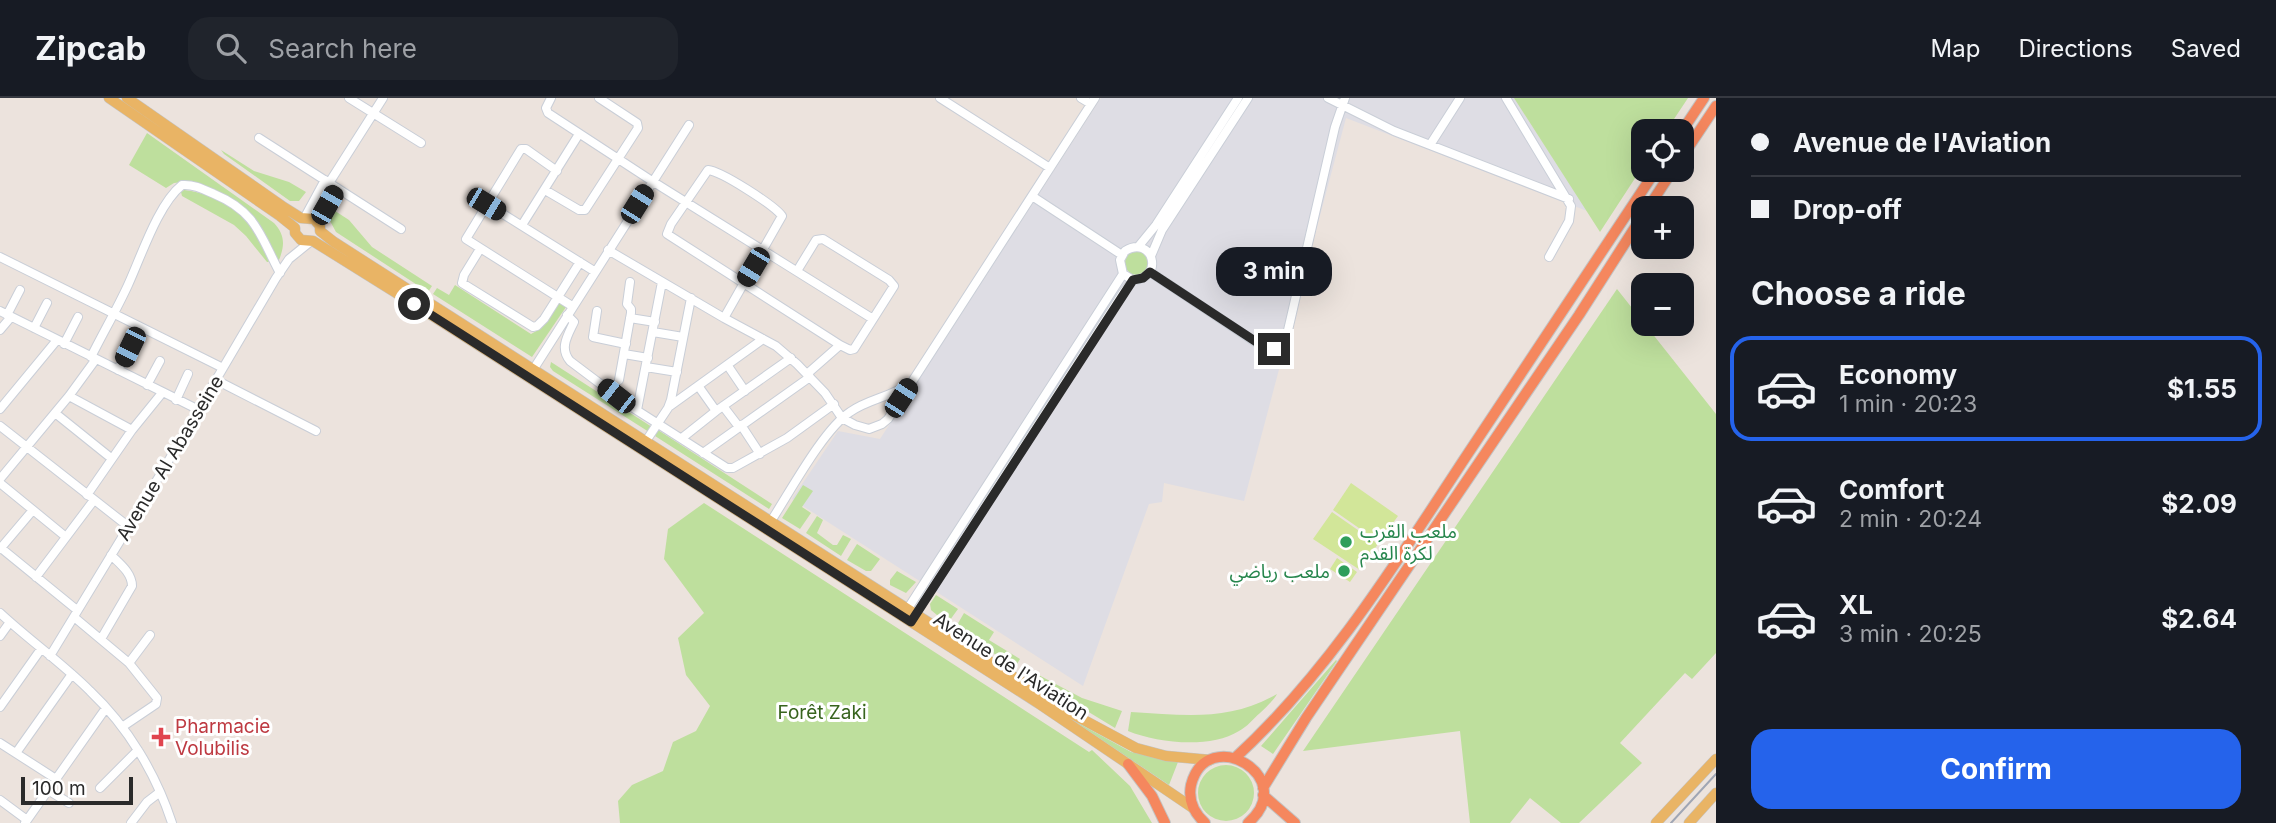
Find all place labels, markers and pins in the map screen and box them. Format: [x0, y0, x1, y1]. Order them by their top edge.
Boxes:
place label: ملعب القرب لكرة القدم [1360, 520, 1457, 568]
marker: ملعب القرب لكرة القدم [1338, 534, 1354, 550]
place label: ملعب رياضي [1230, 560, 1330, 586]
marker: ملعب رياضي [1336, 563, 1352, 579]
place label: Pharmacie Volubilis [175, 715, 270, 760]
marker: Pharmacie Volubilis [153, 729, 169, 745]

